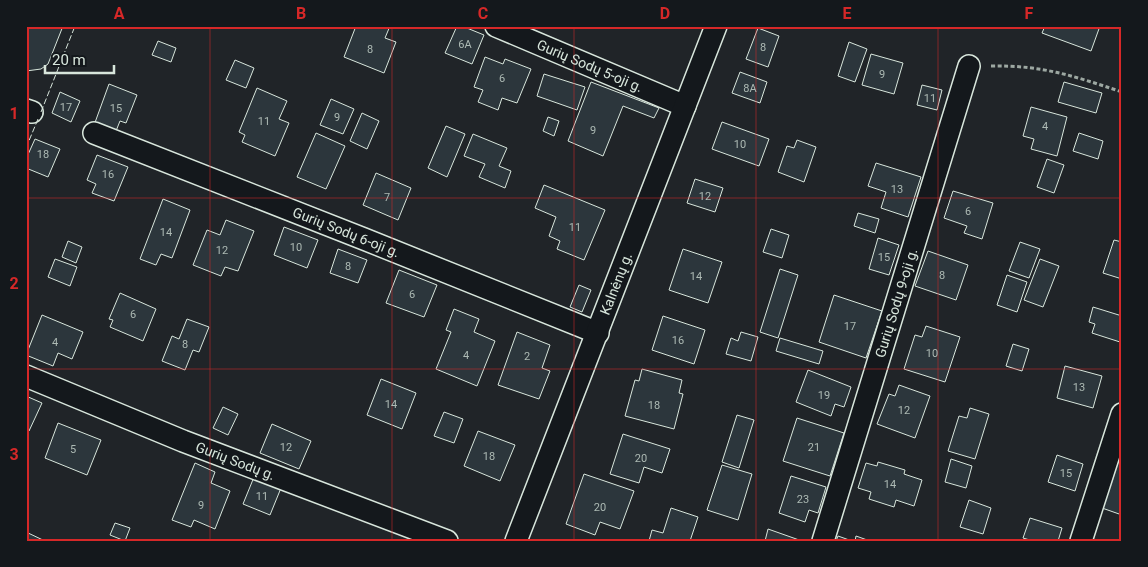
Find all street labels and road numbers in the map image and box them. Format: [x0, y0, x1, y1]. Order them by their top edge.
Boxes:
street label: Gurių Sodų 5-oji g. [535, 36, 645, 95]
street label: Gurių Sodų 6-oji g. [290, 204, 402, 260]
street label: Gurių Sodų 9-oji g. [872, 246, 920, 360]
street label: Kalnėnų g. [597, 250, 635, 317]
street label: Gurių Sodų g. [194, 439, 277, 483]

